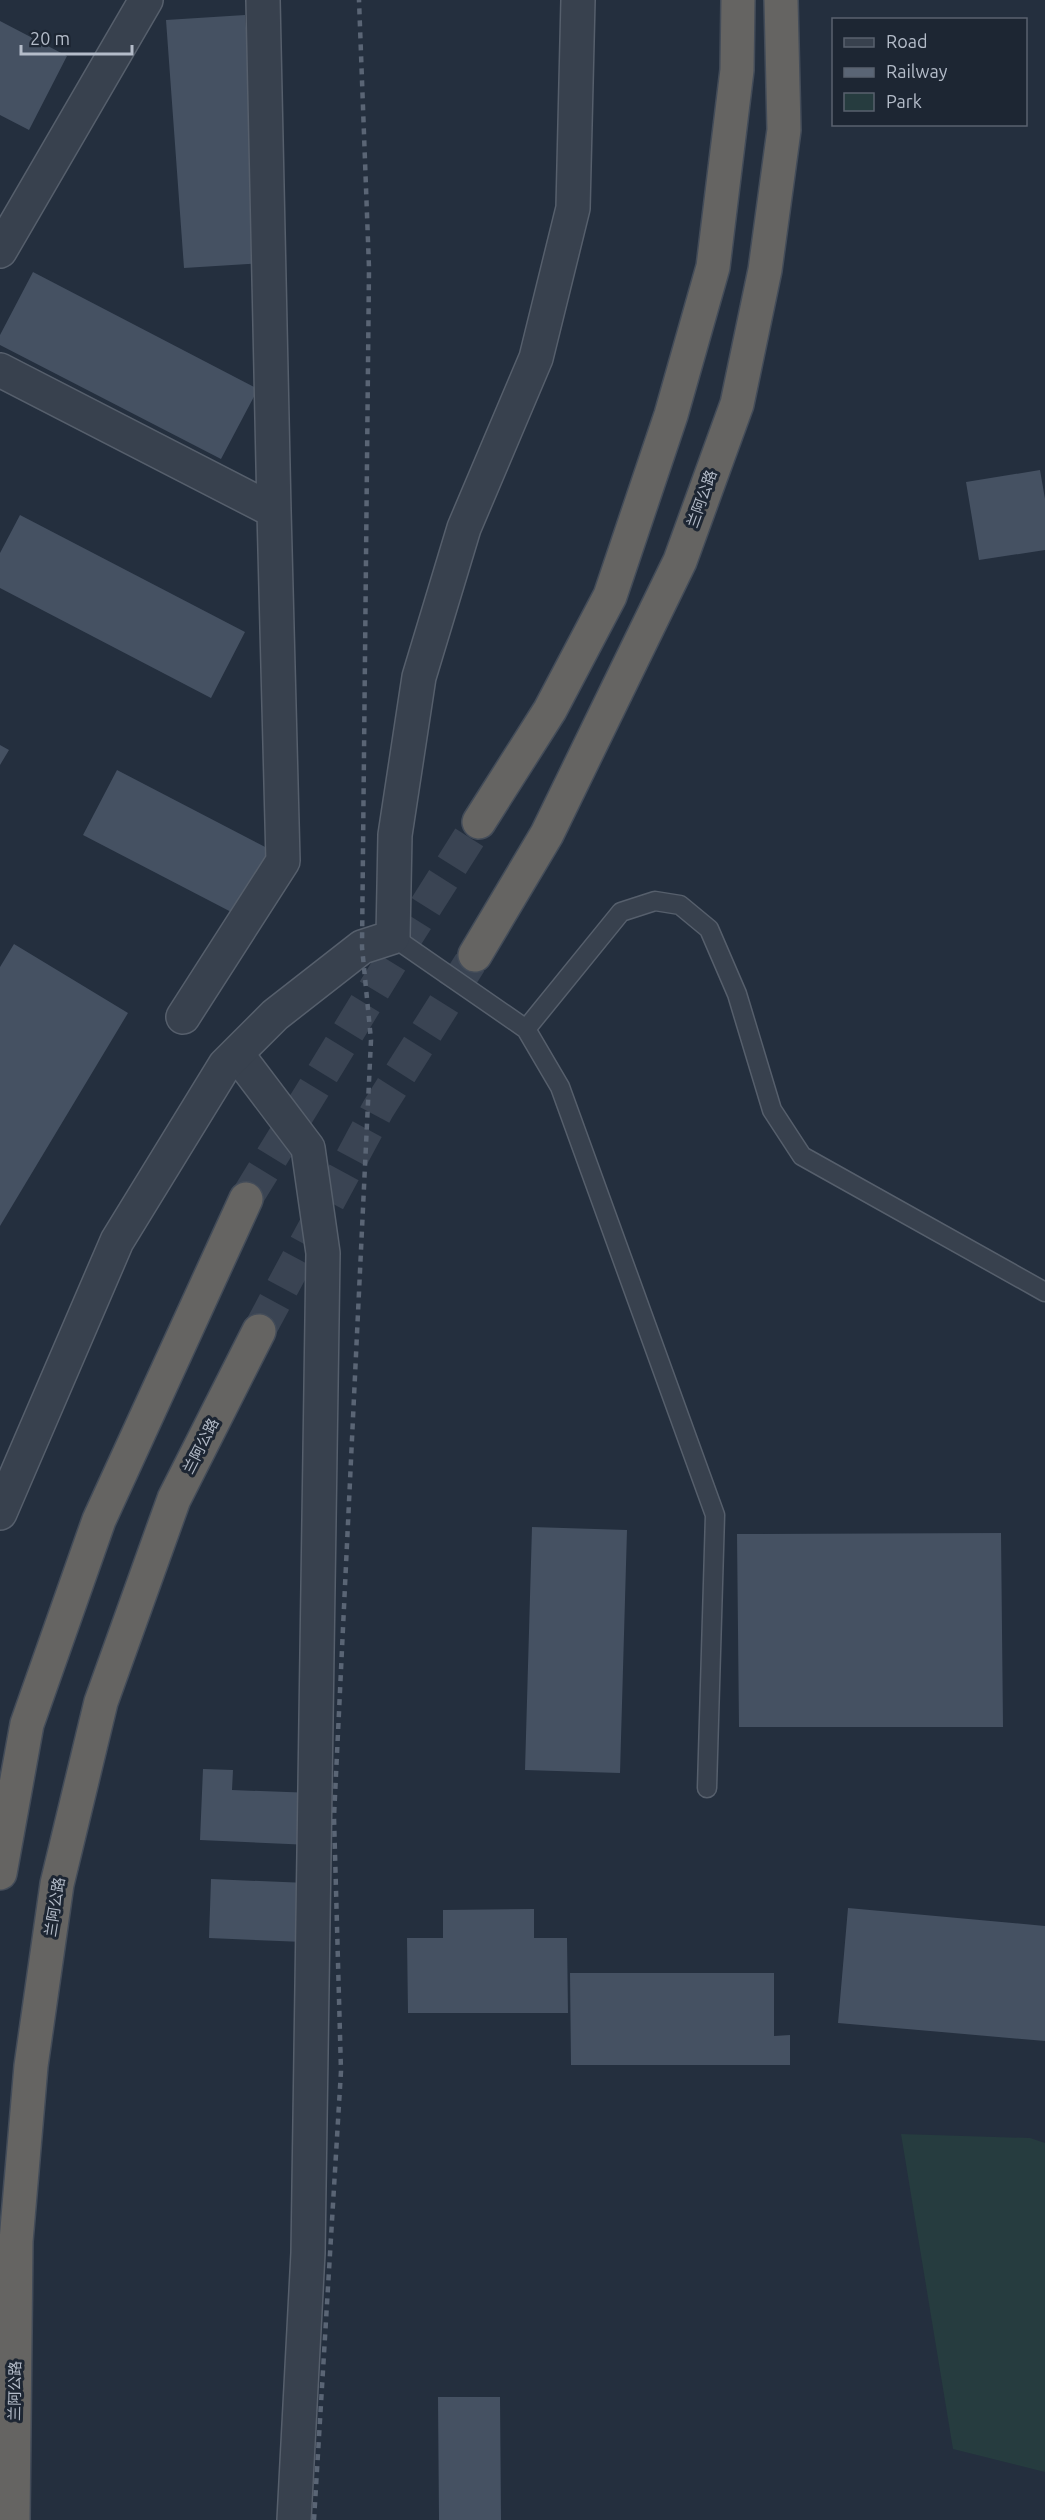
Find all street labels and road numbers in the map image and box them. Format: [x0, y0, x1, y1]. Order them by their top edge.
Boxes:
street label: 兰阿公路 [683, 468, 720, 530]
street label: 兰阿公路 [179, 1415, 222, 1476]
street label: 兰阿公路 [41, 1876, 68, 1938]
street label: 兰阿公路 [5, 2361, 24, 2421]

